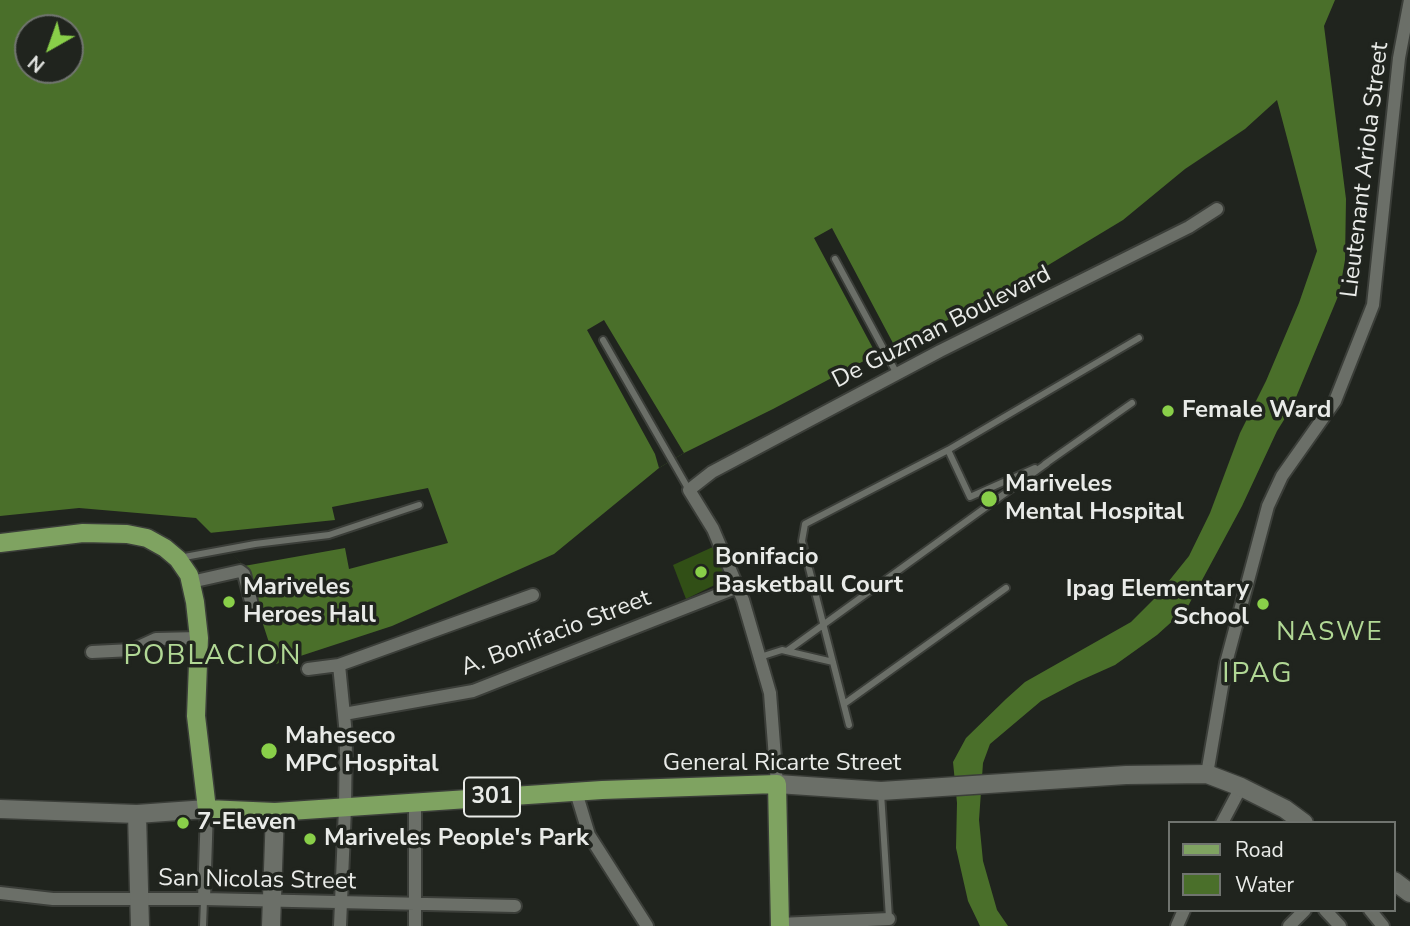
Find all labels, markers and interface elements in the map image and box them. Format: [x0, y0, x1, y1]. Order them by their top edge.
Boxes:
north arrow [14, 14, 84, 84]
street label: Lieutenant Ariola Street [1336, 41, 1396, 299]
text: N [23, 49, 51, 78]
street label: De Guzman Boulevard [828, 260, 1056, 396]
place label: Female Ward [1182, 397, 1331, 425]
marker: Female Ward [1160, 403, 1176, 419]
place label: Mariveles Mental Hospital [1005, 471, 1184, 527]
marker: Mariveles Mental Hospital [979, 489, 999, 509]
place label: Bonifacio Basketball Court [715, 544, 903, 600]
marker: Bonifacio Basketball Court [693, 564, 709, 580]
place label: Mariveles Heroes Hall [243, 574, 376, 630]
place label: Ipag Elementary School [1066, 576, 1249, 632]
street label: A. Bonifacio Street [457, 585, 655, 683]
marker: Mariveles Heroes Hall [221, 594, 237, 610]
marker: Ipag Elementary School [1255, 596, 1271, 612]
district label: NASWE [1277, 618, 1383, 650]
district label: POBLACION [125, 640, 301, 674]
district label: IPAG [1223, 658, 1293, 692]
place label: Maheseco MPC Hospital [285, 723, 439, 779]
marker: Maheseco MPC Hospital [259, 741, 279, 761]
street label: General Ricarte Street [663, 750, 901, 778]
road number: 301 [464, 778, 520, 817]
place label: 7-Eleven [197, 809, 296, 837]
marker: 7-Eleven [175, 815, 191, 831]
legend [1168, 821, 1396, 912]
place label: Mariveles People's Park [324, 825, 589, 853]
marker: Mariveles People's Park [302, 831, 318, 847]
text: Road [1235, 836, 1284, 864]
street label: San Nicolas Street [158, 865, 356, 897]
text: Water [1235, 871, 1294, 899]

